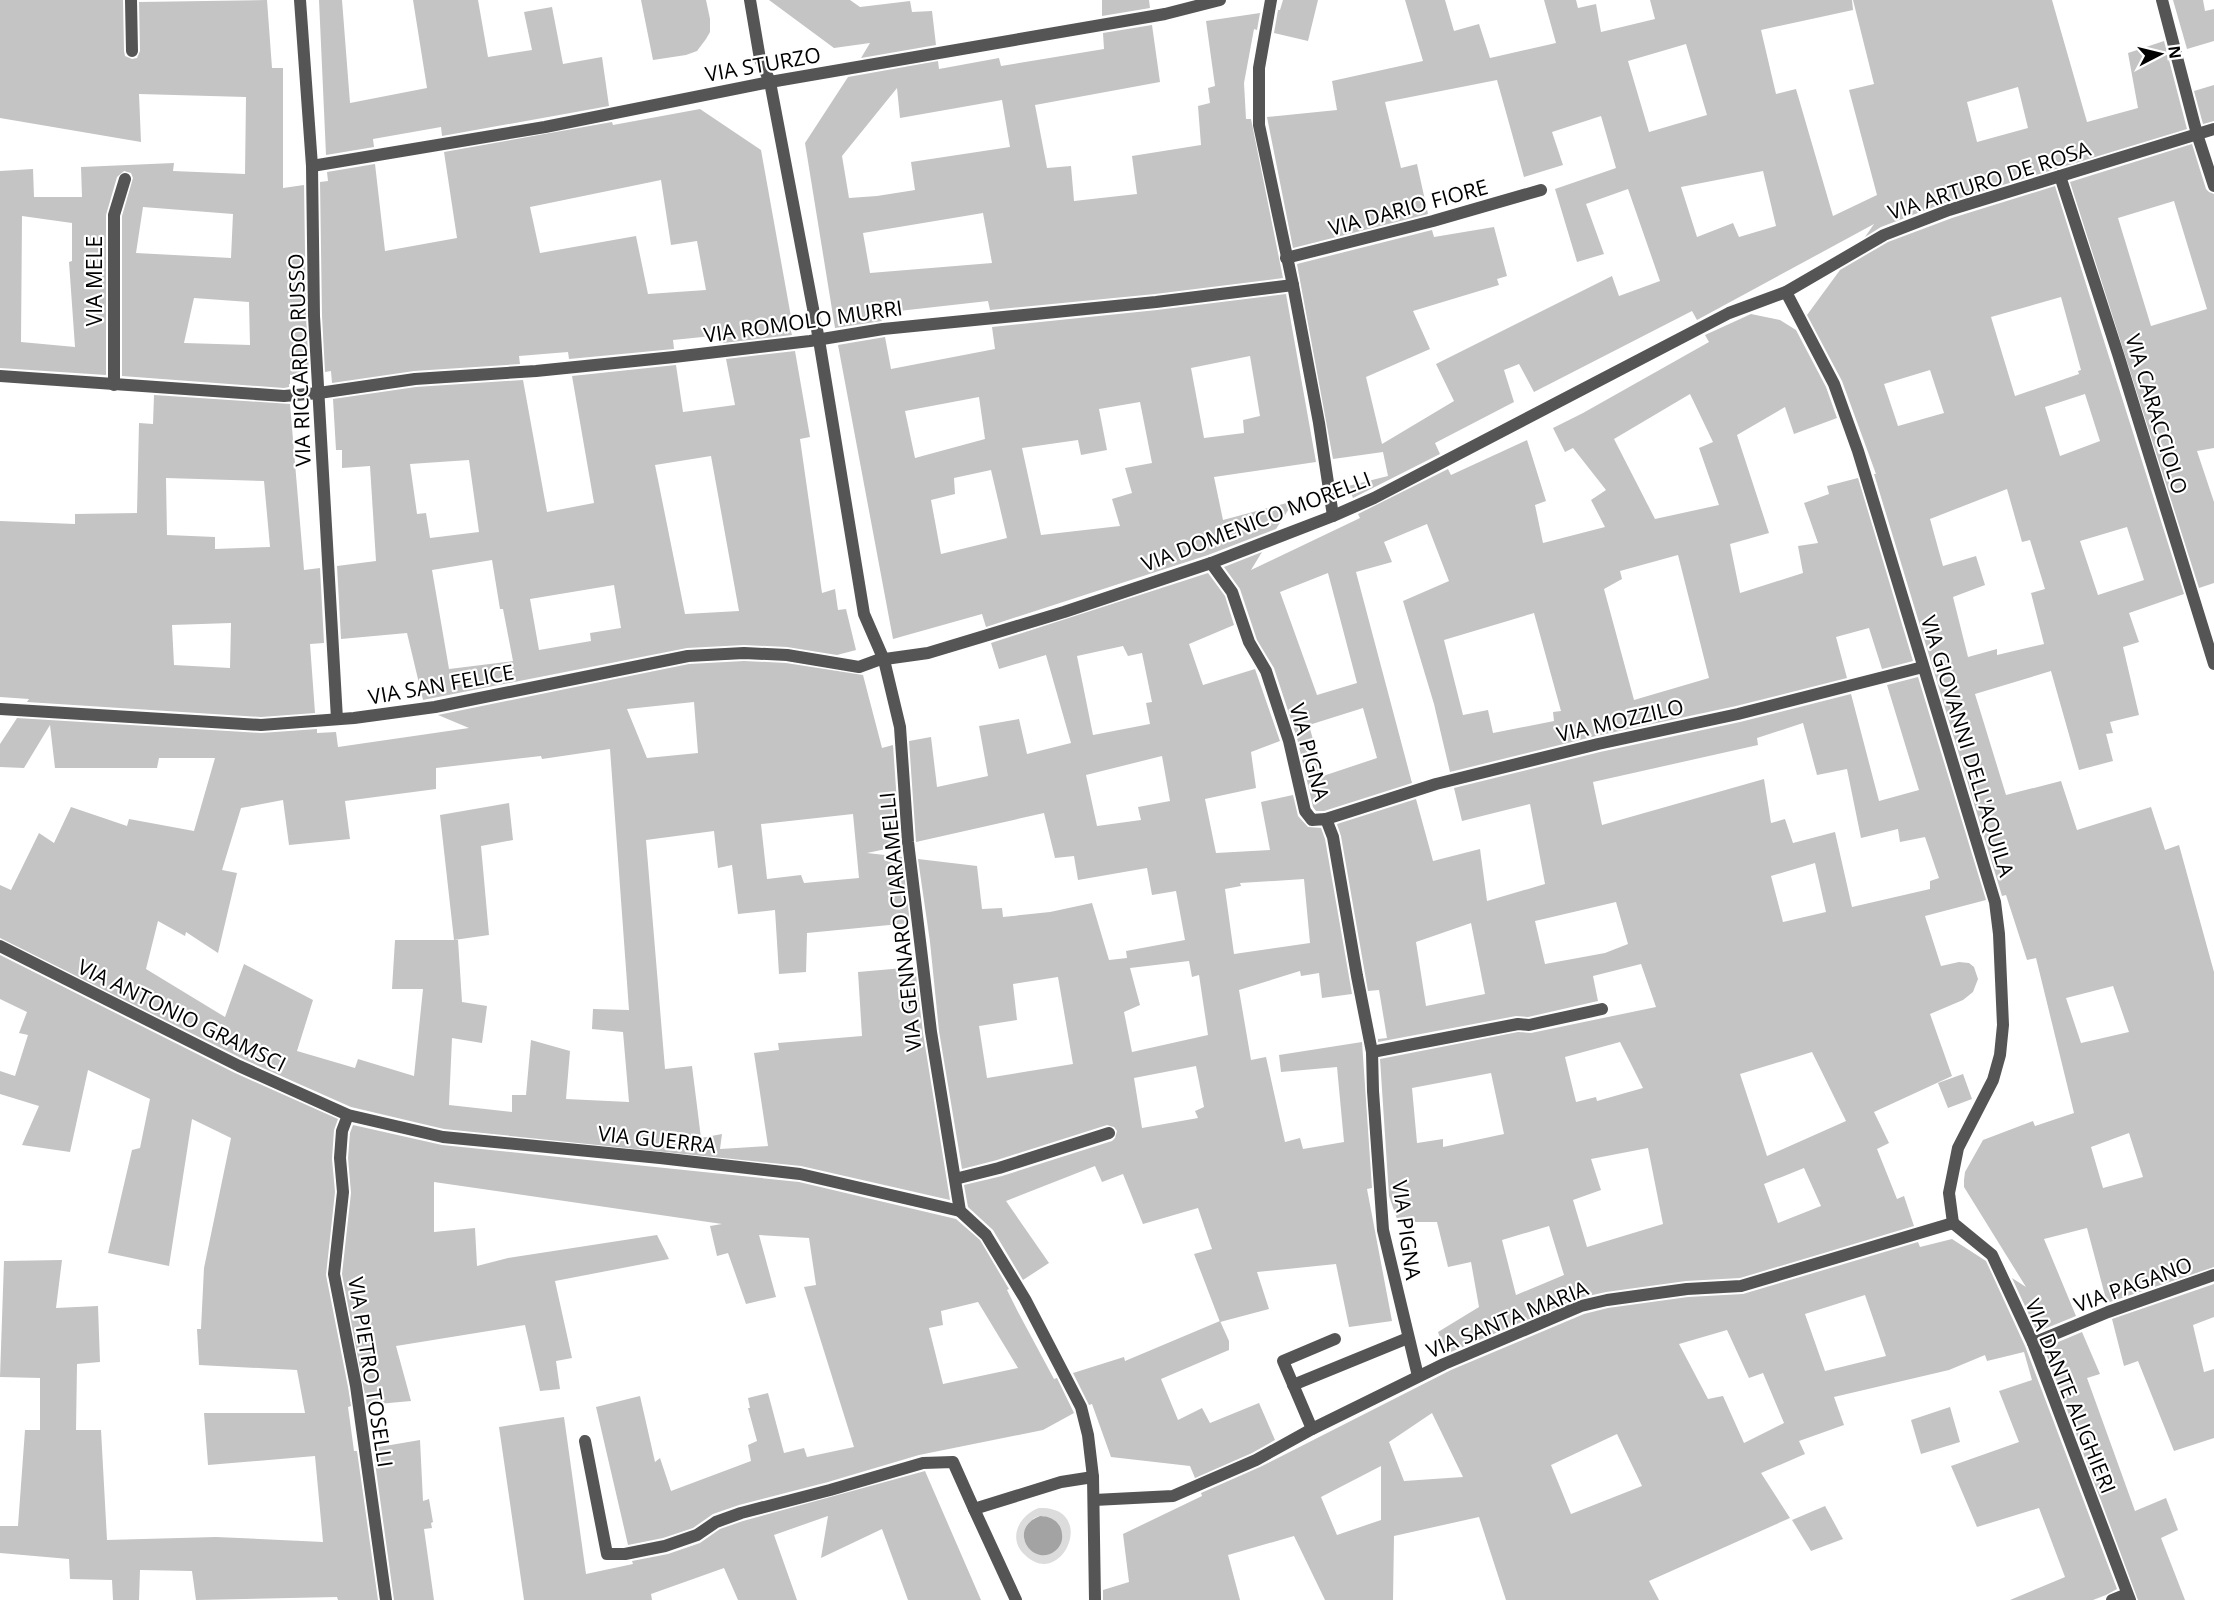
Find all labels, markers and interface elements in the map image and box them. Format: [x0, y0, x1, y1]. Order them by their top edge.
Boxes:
north arrow [2130, 24, 2190, 84]
street label: VIA STURZO [703, 40, 823, 88]
text: N [2163, 44, 2187, 60]
street label: VIA ARTURO DE ROSA [1884, 134, 2095, 226]
street label: VIA DARIO FIORE [1325, 172, 1491, 242]
street label: VIA MELE [80, 236, 108, 326]
street label: VIA RICCARDO RUSSO [281, 253, 317, 467]
street label: VIA ROMOLO MURRI [702, 293, 904, 349]
street label: VIA CARACCIOLO [2119, 331, 2195, 497]
street label: VIA DOMENICO MORELLI [1137, 464, 1375, 578]
street label: VIA GIOVANNI DELL'AQUILA [1915, 612, 2021, 881]
street label: VIA SAN FELICE [366, 657, 516, 711]
street label: VIA MOZZILO [1554, 692, 1686, 748]
street label: VIA PIGNA [1284, 700, 1337, 805]
street label: VIA GENNARO CIARAMELLI [872, 791, 928, 1053]
street label: VIA ANTONIO GRAMSCI [73, 952, 291, 1078]
street label: VIA GUERRA [597, 1119, 718, 1159]
street label: VIA PIGNA [1386, 1179, 1428, 1282]
street label: VIA PAGANO [2070, 1250, 2196, 1318]
street label: VIA SANTA MARIA [1422, 1273, 1593, 1364]
street label: VIA PIETRO TOSELLI [342, 1275, 400, 1469]
street label: VIA DANTE ALIGHIERI [2019, 1295, 2123, 1497]

